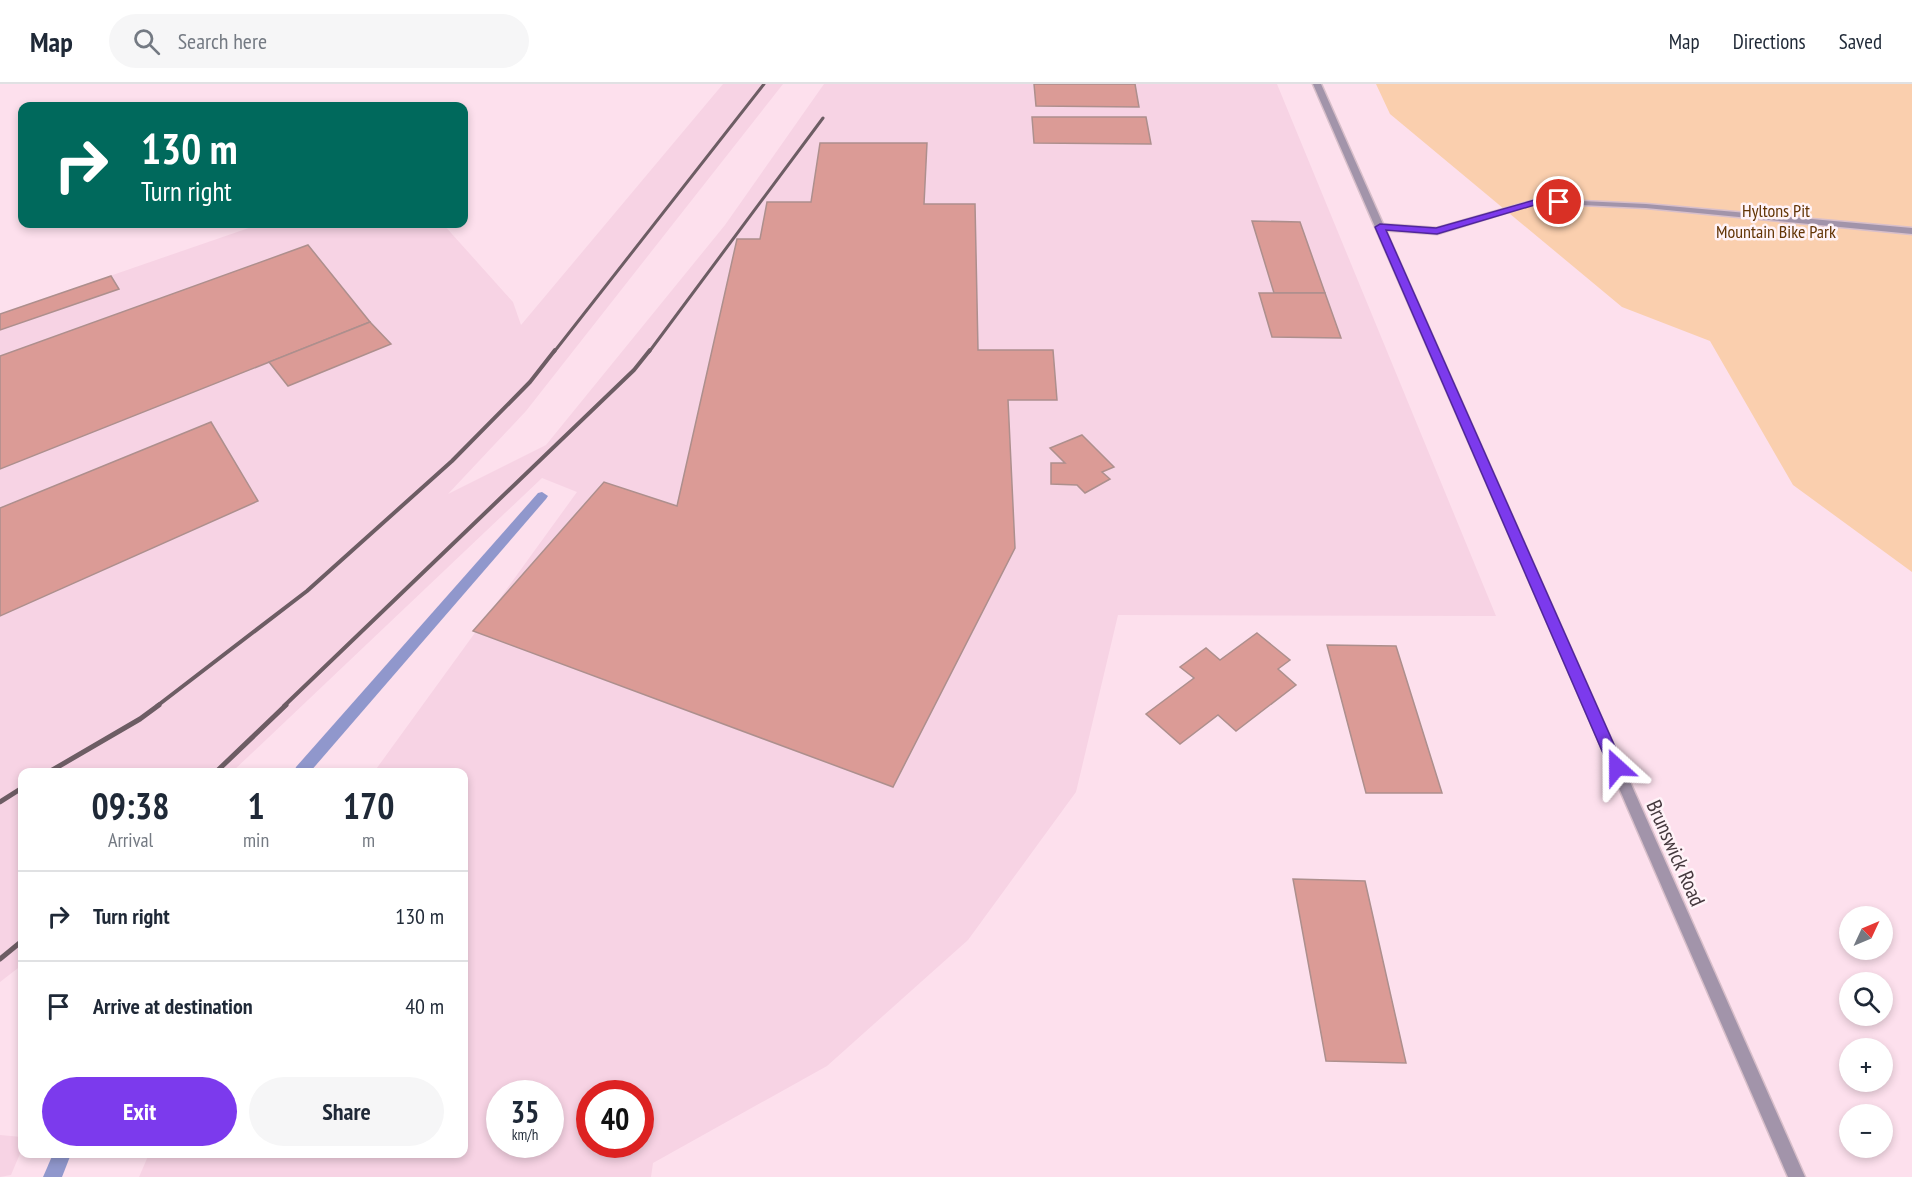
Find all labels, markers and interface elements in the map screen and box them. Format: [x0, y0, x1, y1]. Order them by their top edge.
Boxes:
search box [109, 14, 529, 68]
text: Map [30, 23, 73, 60]
icon: search [130, 25, 163, 58]
text: Search here [178, 27, 267, 55]
text: Map [1669, 28, 1700, 55]
text: Directions [1733, 28, 1806, 55]
text: Saved [1839, 28, 1882, 55]
text: 130 m [141, 121, 238, 176]
icon: right [42, 126, 120, 204]
text: Turn right [141, 174, 232, 208]
pin [1533, 176, 1584, 227]
icon: arrive [1542, 185, 1575, 218]
park label: Hyltons Pit Mountain Bike Park [1716, 199, 1836, 243]
position arrow [1585, 735, 1649, 799]
text: 09:38 [92, 782, 169, 829]
text: 1 [247, 782, 265, 829]
text: 170 [343, 782, 394, 829]
street label: Brunswick Road [1641, 796, 1711, 910]
text: Arrival [108, 827, 153, 853]
text: min [243, 827, 269, 853]
text: m [362, 827, 375, 853]
icon: right [42, 900, 75, 933]
text: Turn right [93, 902, 170, 930]
text: 130 m [395, 902, 444, 930]
north arrow [1839, 906, 1893, 960]
map controls [1839, 906, 1893, 1158]
button: search [1839, 972, 1893, 1026]
icon: arrive [42, 990, 75, 1023]
text: Arrive at destination [93, 992, 253, 1020]
text: 40 m [405, 992, 444, 1020]
button: + [1839, 1038, 1893, 1092]
button: Exit [42, 1077, 237, 1146]
button: Share [249, 1077, 444, 1146]
speed limit sign: 40 [576, 1080, 654, 1158]
text: 35 [511, 1092, 539, 1131]
button: − [1839, 1104, 1893, 1158]
text: km/h [512, 1125, 538, 1144]

